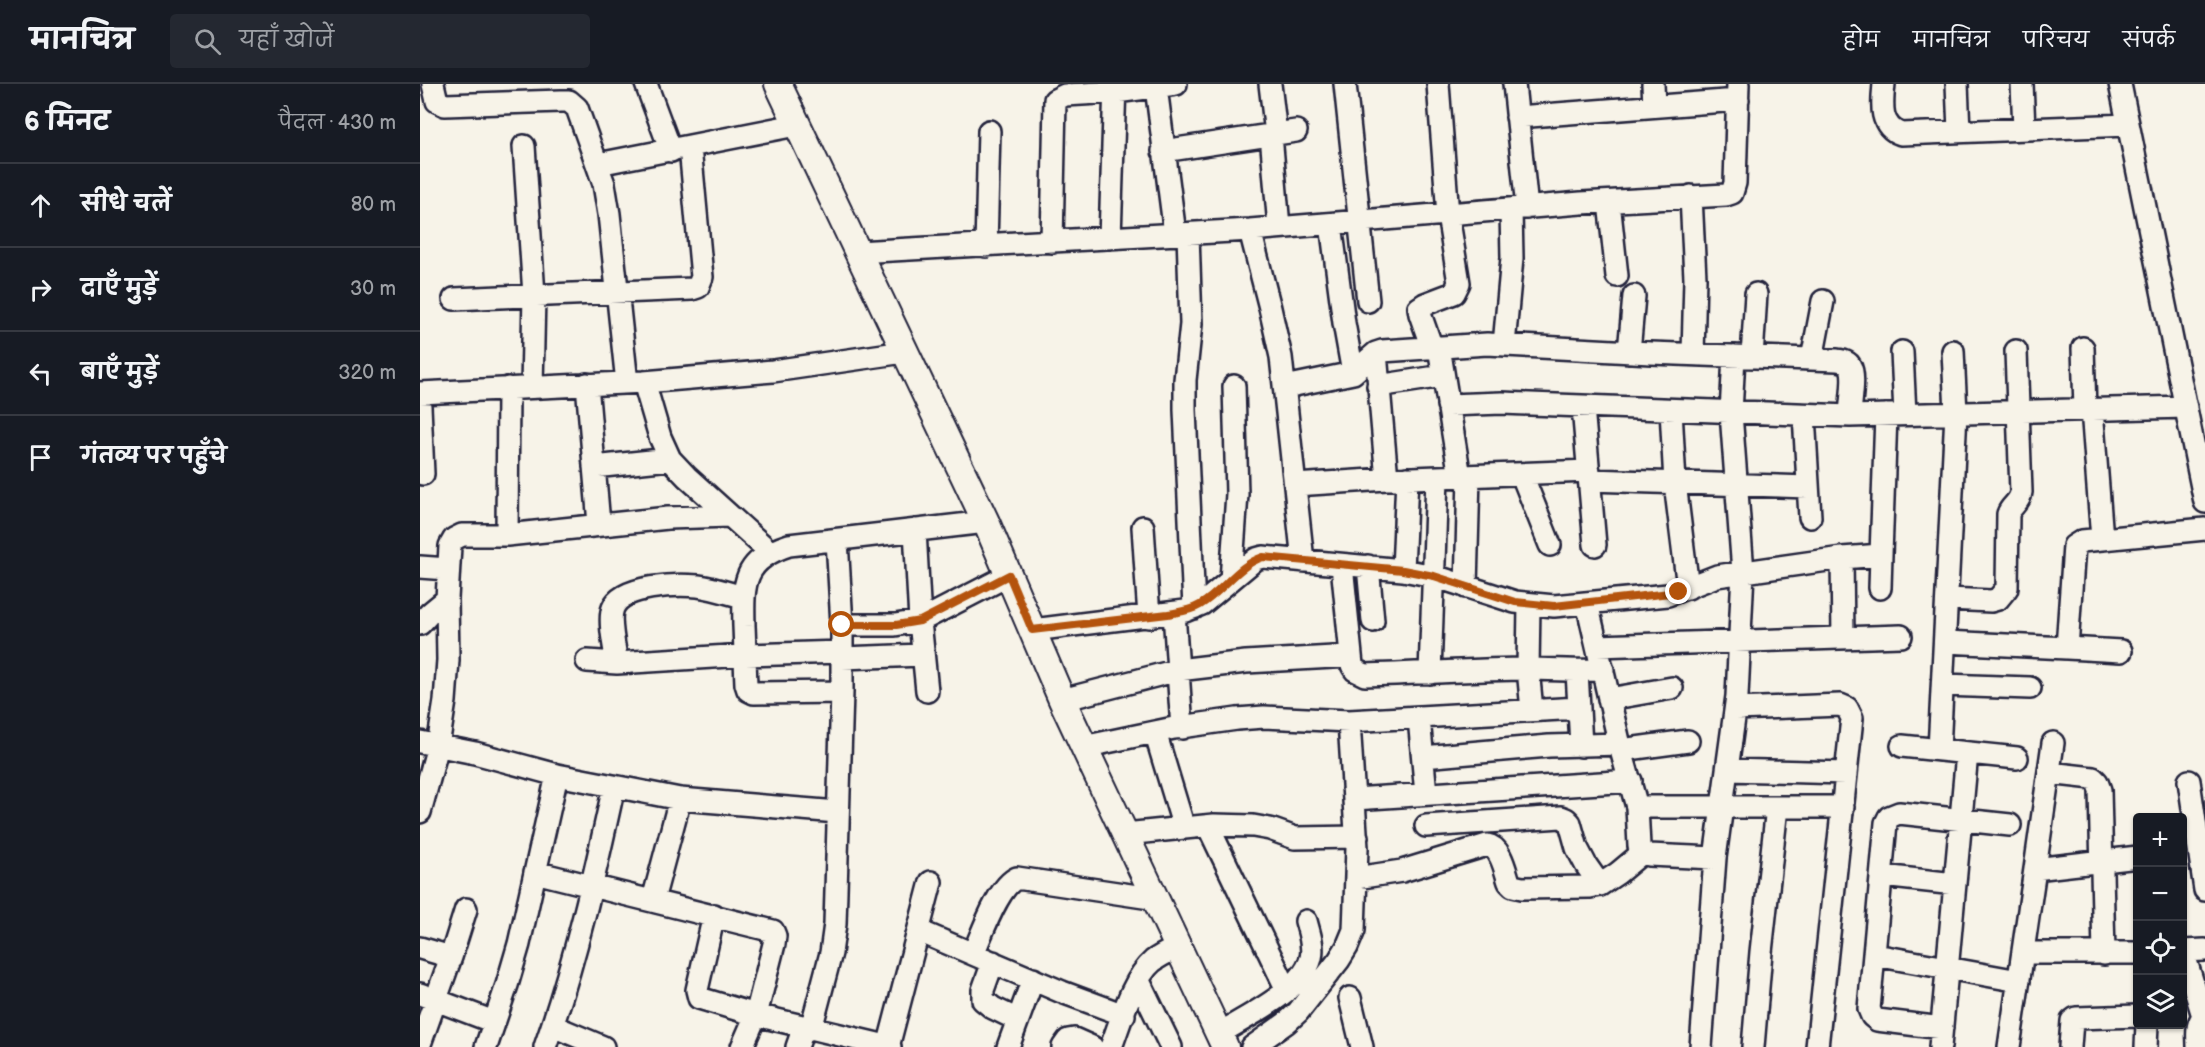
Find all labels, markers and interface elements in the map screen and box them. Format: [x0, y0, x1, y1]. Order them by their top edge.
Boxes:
search box [170, 14, 590, 68]
text: मानचित्र [30, 24, 134, 57]
icon: search [191, 25, 224, 58]
text: यहाँ खोजें [239, 27, 334, 54]
text: होम [1843, 28, 1880, 53]
text: मानचित्र [1913, 28, 1990, 53]
text: परिचय [2023, 28, 2089, 53]
text: संपर्क [2122, 28, 2175, 53]
text: 6 मिनट [24, 107, 110, 138]
text: पैदल · 430 m [279, 111, 396, 135]
icon: ahead [24, 189, 57, 222]
text: सीधे चलें [81, 191, 171, 218]
text: 80 m [351, 193, 396, 217]
icon: right [24, 273, 57, 306]
text: दाएँ मुड़ें [81, 275, 158, 302]
text: 30 m [350, 277, 396, 301]
icon: left [24, 357, 57, 390]
text: बाएँ मुड़ें [81, 359, 159, 386]
text: 320 m [338, 361, 396, 385]
icon: arrive [24, 441, 57, 474]
text: गंतव्य पर पहुँचे [81, 443, 227, 470]
route end [1665, 578, 1691, 604]
route start [828, 611, 854, 637]
map controls [2133, 813, 2187, 1029]
button: + [2133, 813, 2187, 867]
button: − [2133, 867, 2187, 921]
button: locate [2133, 921, 2187, 975]
button: layers [2133, 975, 2187, 1029]

